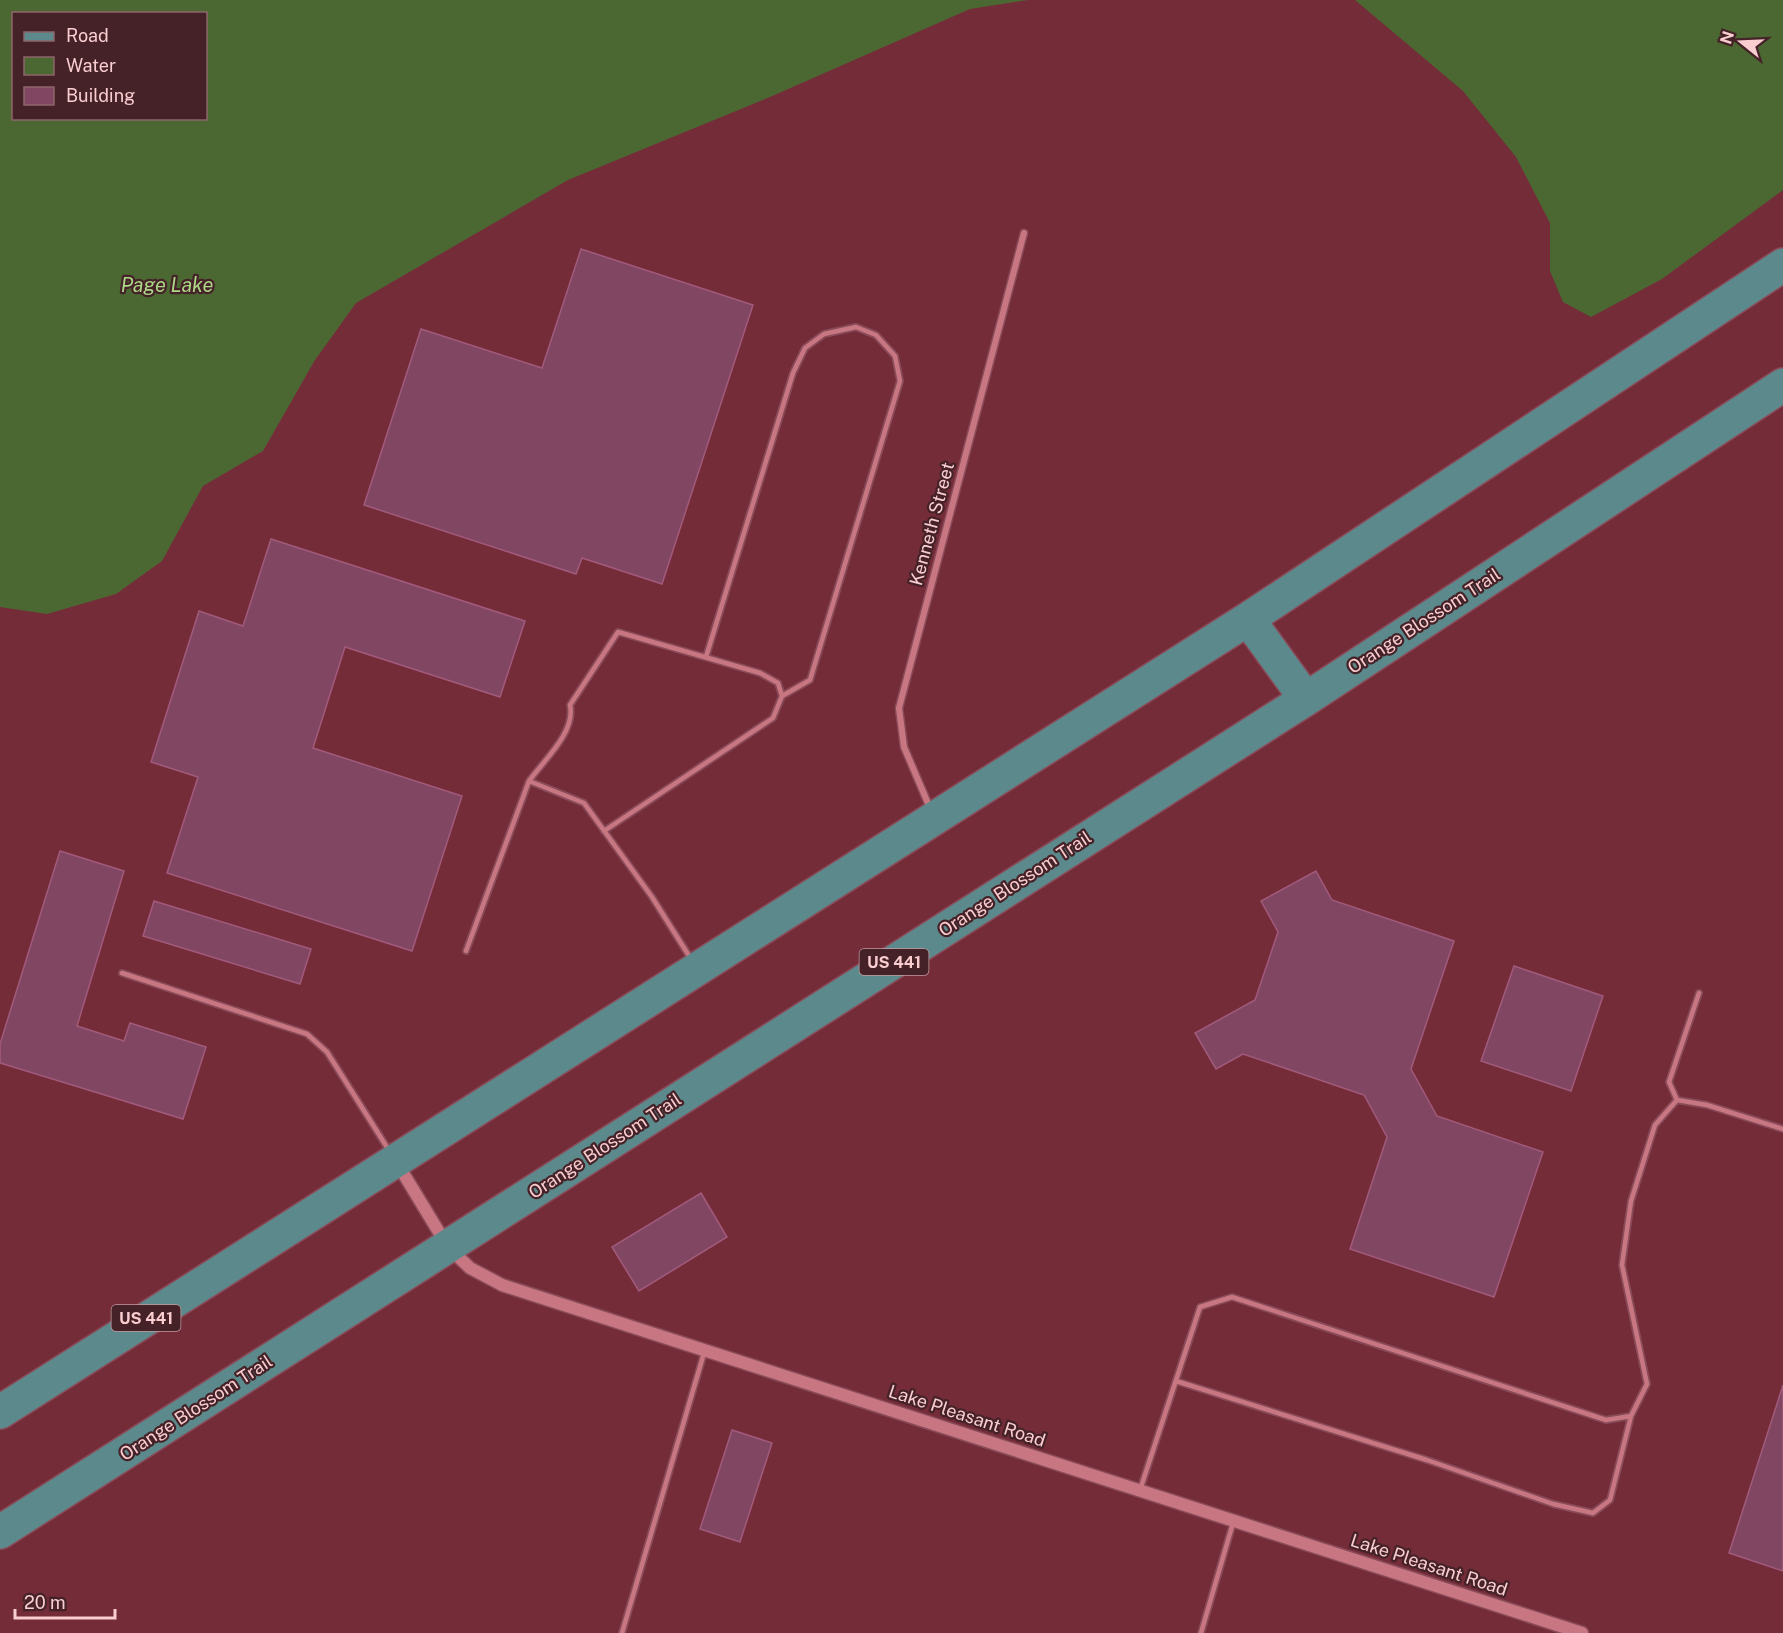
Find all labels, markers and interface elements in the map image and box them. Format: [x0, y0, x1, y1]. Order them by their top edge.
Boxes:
legend [12, 12, 207, 120]
north arrow [1711, 12, 1771, 72]
text: Road [66, 25, 109, 46]
text: N [1716, 29, 1738, 46]
text: Water [66, 55, 116, 76]
text: Building [66, 85, 135, 106]
water label: Page Lake [121, 273, 213, 297]
street label: Kenneth Street [905, 460, 958, 588]
street label: Orange Blossom Trail [1343, 563, 1504, 678]
street label: Orange Blossom Trail [934, 826, 1095, 941]
road number: US 441 [860, 949, 928, 975]
street label: Orange Blossom Trail [524, 1088, 685, 1203]
road number: US 441 [112, 1305, 180, 1331]
street label: Orange Blossom Trail [115, 1350, 276, 1465]
street label: Lake Pleasant Road [886, 1380, 1048, 1451]
street label: Lake Pleasant Road [1348, 1529, 1510, 1600]
scale bar [15, 1582, 116, 1620]
text: 20 m [24, 1592, 66, 1613]

